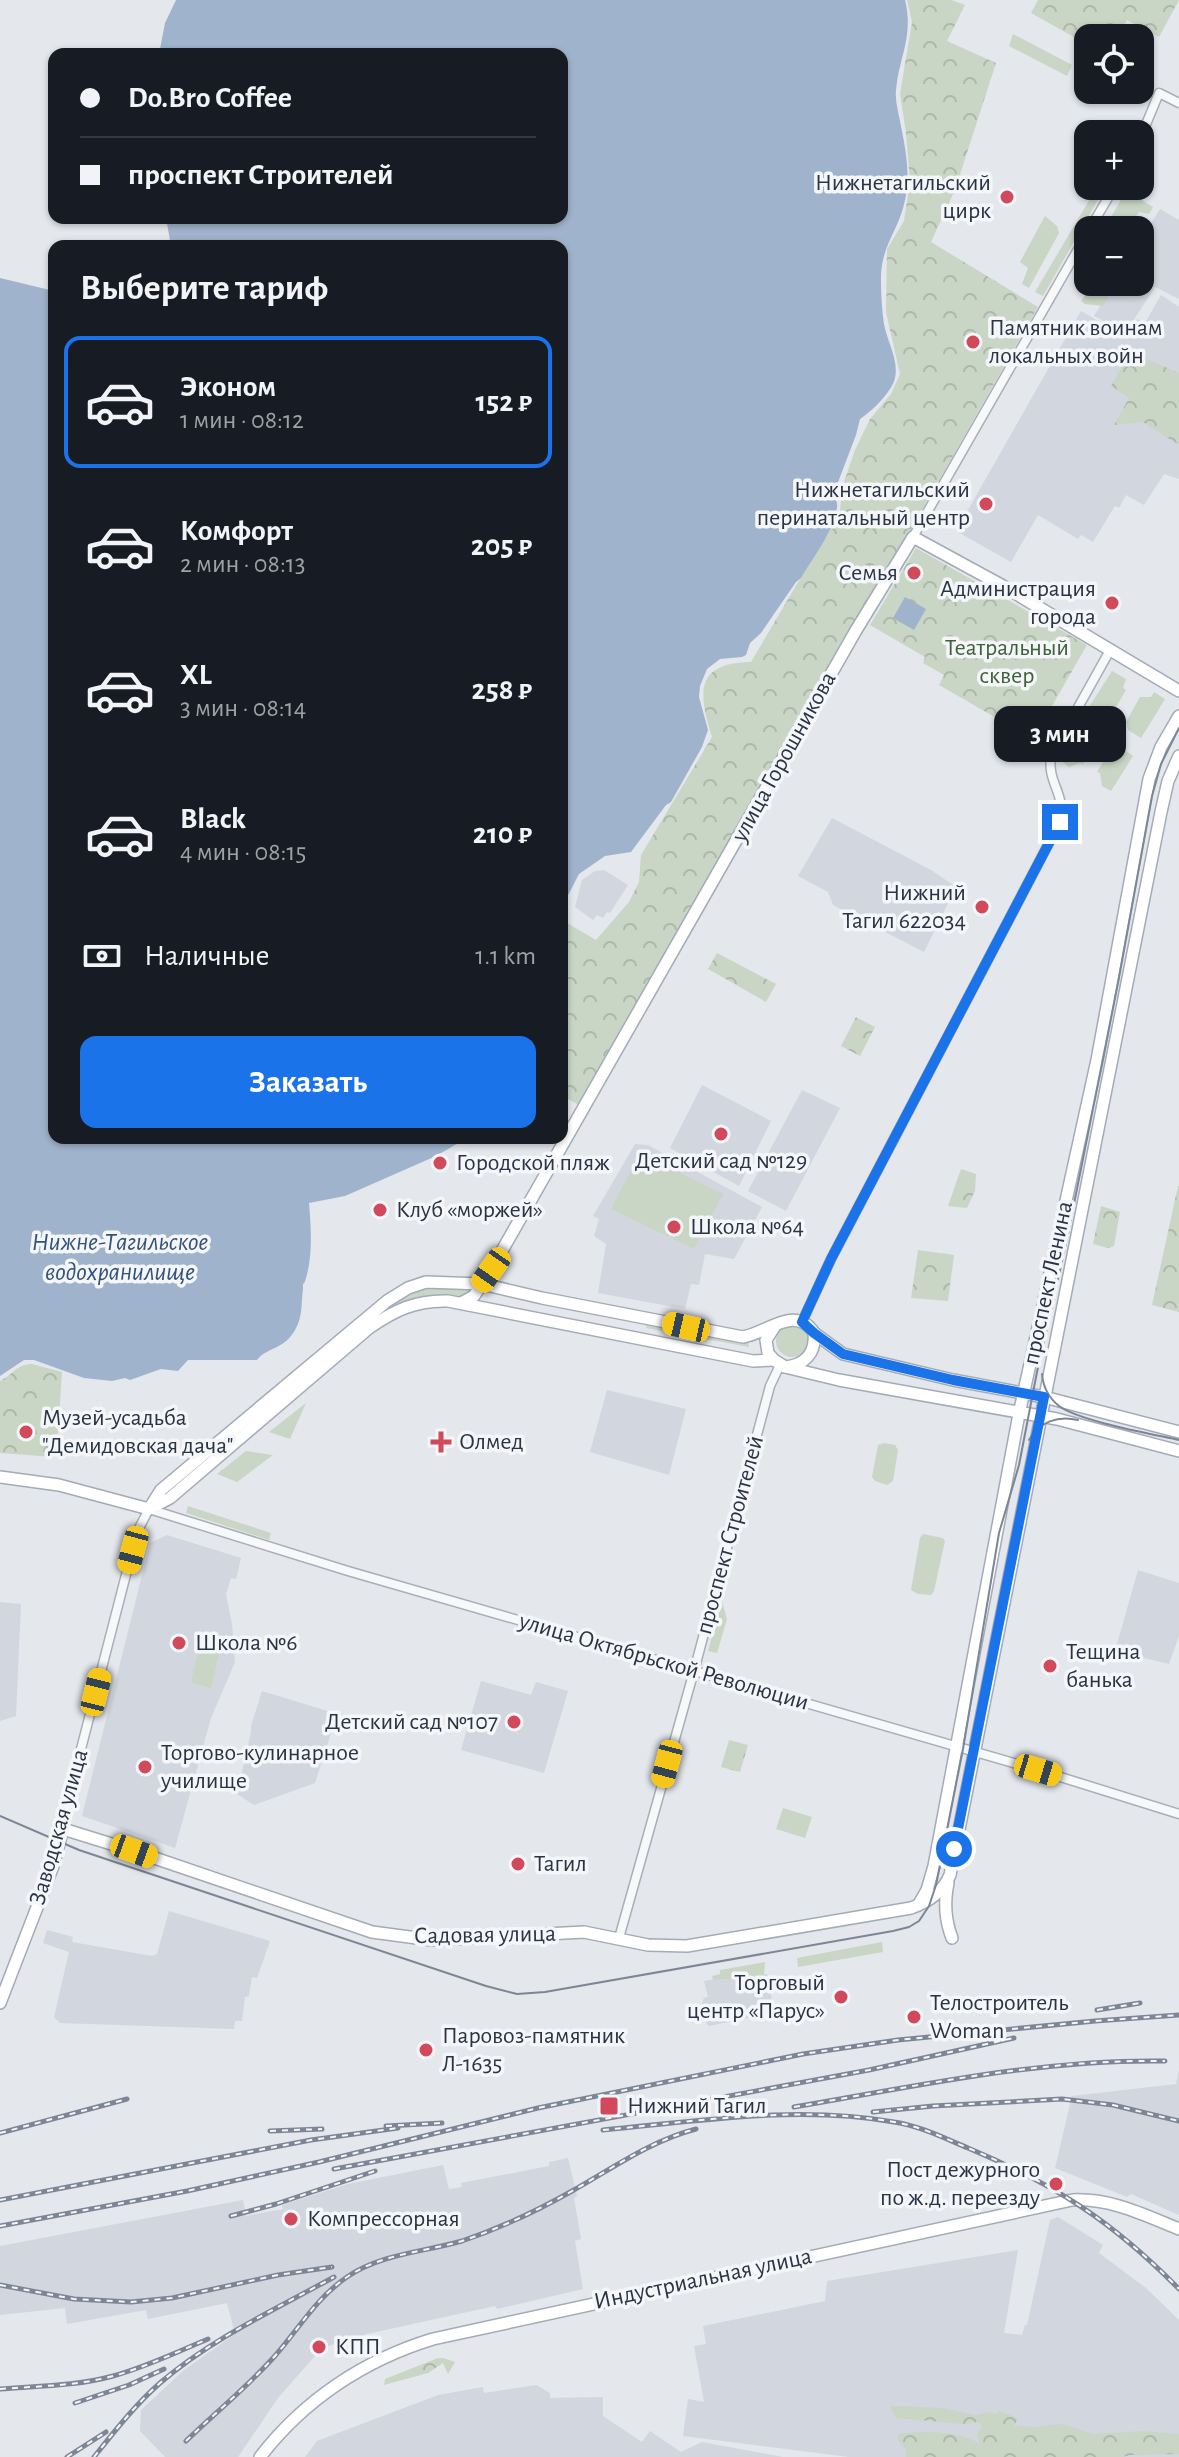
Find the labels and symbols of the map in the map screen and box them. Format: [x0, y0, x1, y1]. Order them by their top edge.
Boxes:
place label: Нижнетагильский цирк [815, 171, 991, 223]
marker: Нижнетагильский цирк [998, 188, 1016, 206]
place label: Памятник воинам локальных войн [989, 316, 1163, 368]
marker: Памятник воинам локальных войн [964, 333, 982, 351]
place label: Нижнетагильский перинатальный центр [757, 478, 970, 530]
marker: Нижнетагильский перинатальный центр [977, 495, 995, 513]
place label: Семья [838, 561, 898, 585]
marker: Семья [905, 564, 923, 582]
place label: Администрация города [940, 577, 1096, 629]
marker: Администрация города [1103, 594, 1121, 612]
park label: Театральный сквер [945, 636, 1069, 688]
street label: улица Горошникова [727, 668, 841, 847]
callout: 3 мин [994, 706, 1126, 762]
route end [1042, 804, 1078, 840]
place label: Нижний Тагил 622034 [842, 881, 966, 933]
marker: Нижний Тагил 622034 [973, 898, 991, 916]
marker: Детский сад №129 [712, 1125, 730, 1143]
place label: Детский сад №129 [635, 1149, 807, 1173]
place label: Городской пляж [456, 1151, 610, 1175]
marker: Городской пляж [431, 1154, 449, 1172]
place label: Клуб «моржей» [396, 1198, 543, 1222]
street label: проспект Ленина [1019, 1199, 1077, 1367]
marker: Клуб «моржей» [371, 1201, 389, 1219]
place label: Школа №64 [690, 1215, 804, 1239]
marker: Школа №64 [665, 1218, 683, 1236]
water label: Нижне-Тагильское водохранилище [32, 1229, 209, 1285]
car [467, 1243, 515, 1297]
car [660, 1310, 712, 1344]
place label: Музей-усадьба "Демидовская дача" [42, 1406, 233, 1458]
marker: Музей-усадьба "Демидовская дача" [17, 1423, 35, 1441]
place label: Олмед [459, 1430, 524, 1454]
marker: Олмед [430, 1431, 452, 1453]
street label: проспект Строителей [692, 1433, 768, 1637]
car [115, 1524, 151, 1576]
street label: улица Октябрьской Революции [516, 1609, 812, 1715]
place label: Школа №6 [195, 1631, 298, 1655]
marker: Школа №6 [170, 1634, 188, 1652]
place label: Тещина банька [1066, 1640, 1141, 1692]
marker: Тещина банька [1041, 1657, 1059, 1675]
car [79, 1666, 113, 1718]
place label: Детский сад №107 [325, 1710, 498, 1734]
marker: Детский сад №107 [505, 1713, 523, 1731]
car [649, 1738, 685, 1790]
place label: Торгово-кулинарное училище [160, 1741, 359, 1793]
street label: Заводская улица [25, 1746, 93, 1908]
car [1012, 1752, 1064, 1788]
marker: Торгово-кулинарное училище [136, 1758, 154, 1776]
route start [936, 1831, 972, 1867]
car [107, 1832, 161, 1870]
place label: Тагил [534, 1852, 587, 1876]
marker: Тагил [509, 1855, 527, 1873]
street label: Садовая улица [414, 1922, 556, 1948]
place label: Торговый центр «Парус» [687, 1971, 825, 2023]
marker: Торговый центр «Парус» [832, 1988, 850, 2006]
place label: Телостроитель Woman [930, 1991, 1068, 2043]
marker: Телостроитель Woman [905, 2008, 923, 2026]
place label: Паровоз-памятник Л-1635 [442, 2024, 625, 2076]
marker: Паровоз-памятник Л-1635 [417, 2041, 435, 2059]
place label: Нижний Тагил [627, 2094, 766, 2118]
marker: Нижний Тагил [598, 2095, 620, 2117]
place label: Пост дежурного по ж.д. переезду [880, 2158, 1041, 2210]
marker: Пост дежурного по ж.д. переезду [1047, 2175, 1065, 2193]
place label: Компрессорная [307, 2207, 460, 2231]
marker: Компрессорная [282, 2210, 300, 2228]
street label: Индустриальная улица [592, 2244, 814, 2314]
place label: КПП [335, 2335, 381, 2359]
marker: КПП [310, 2338, 328, 2356]

